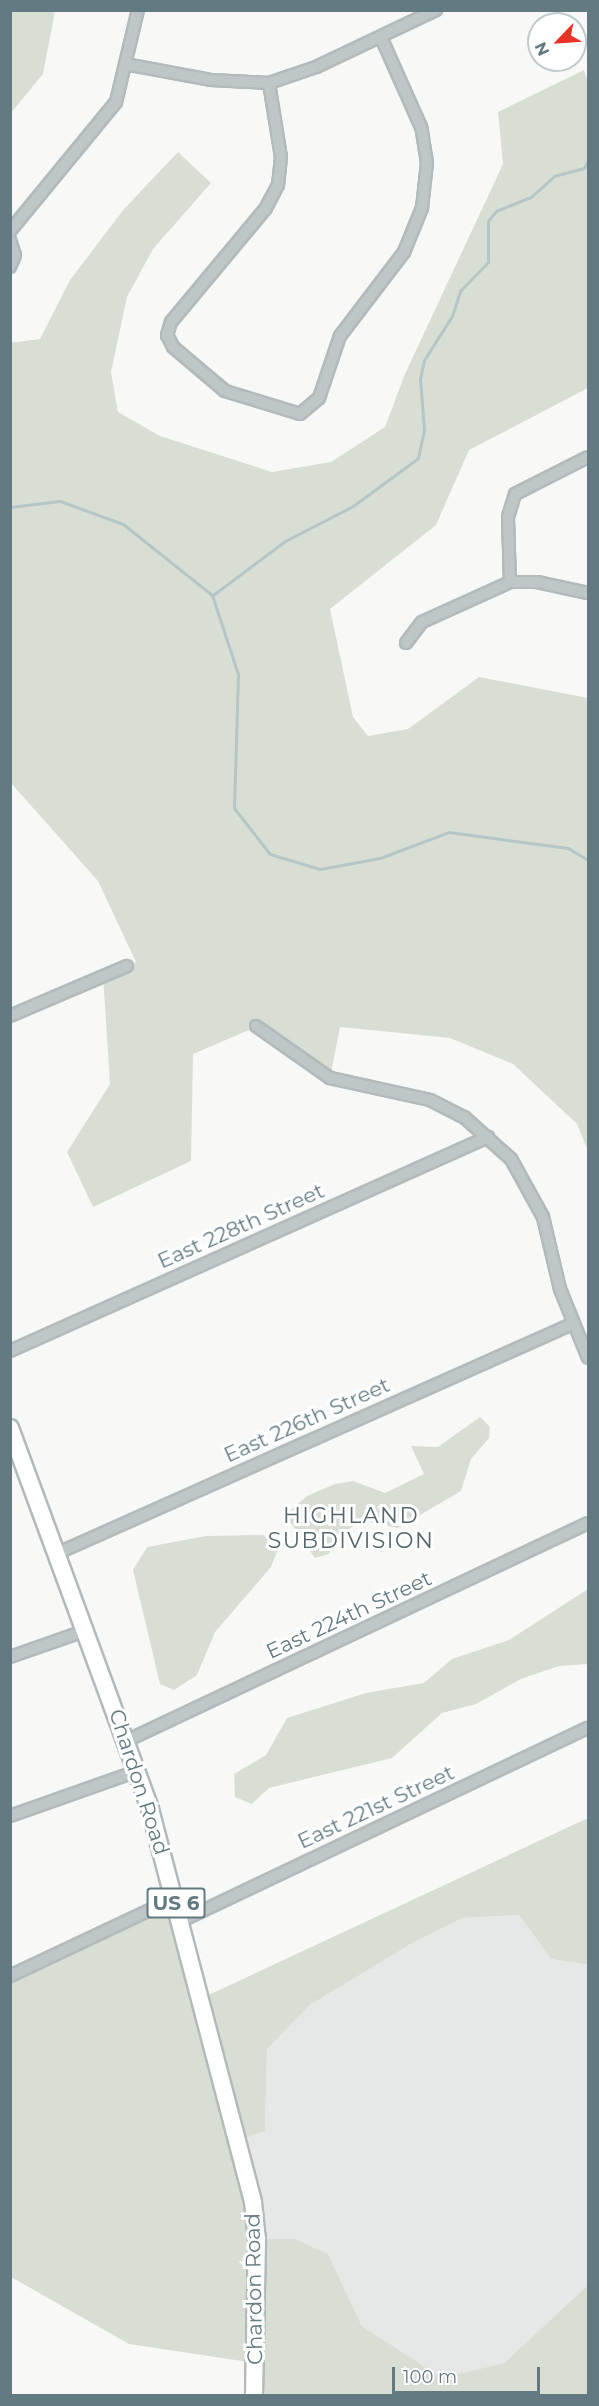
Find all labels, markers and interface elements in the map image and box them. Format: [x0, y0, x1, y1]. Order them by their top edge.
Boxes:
north arrow [527, 12, 587, 72]
text: N [531, 39, 553, 59]
street label: East 228th Street [154, 1178, 328, 1274]
street label: East 226th Street [220, 1372, 394, 1468]
district label: HIGHLAND SUBDIVISION [268, 1502, 434, 1554]
street label: East 224th Street [262, 1566, 436, 1664]
street label: Chardon Road [104, 1706, 174, 1858]
street label: East 221st Street [294, 1760, 458, 1854]
road number: US 6 [146, 1886, 206, 1920]
street label: Chardon Road [240, 2213, 268, 2365]
scale bar [395, 2355, 544, 2393]
text: 100 m [403, 2366, 457, 2388]

